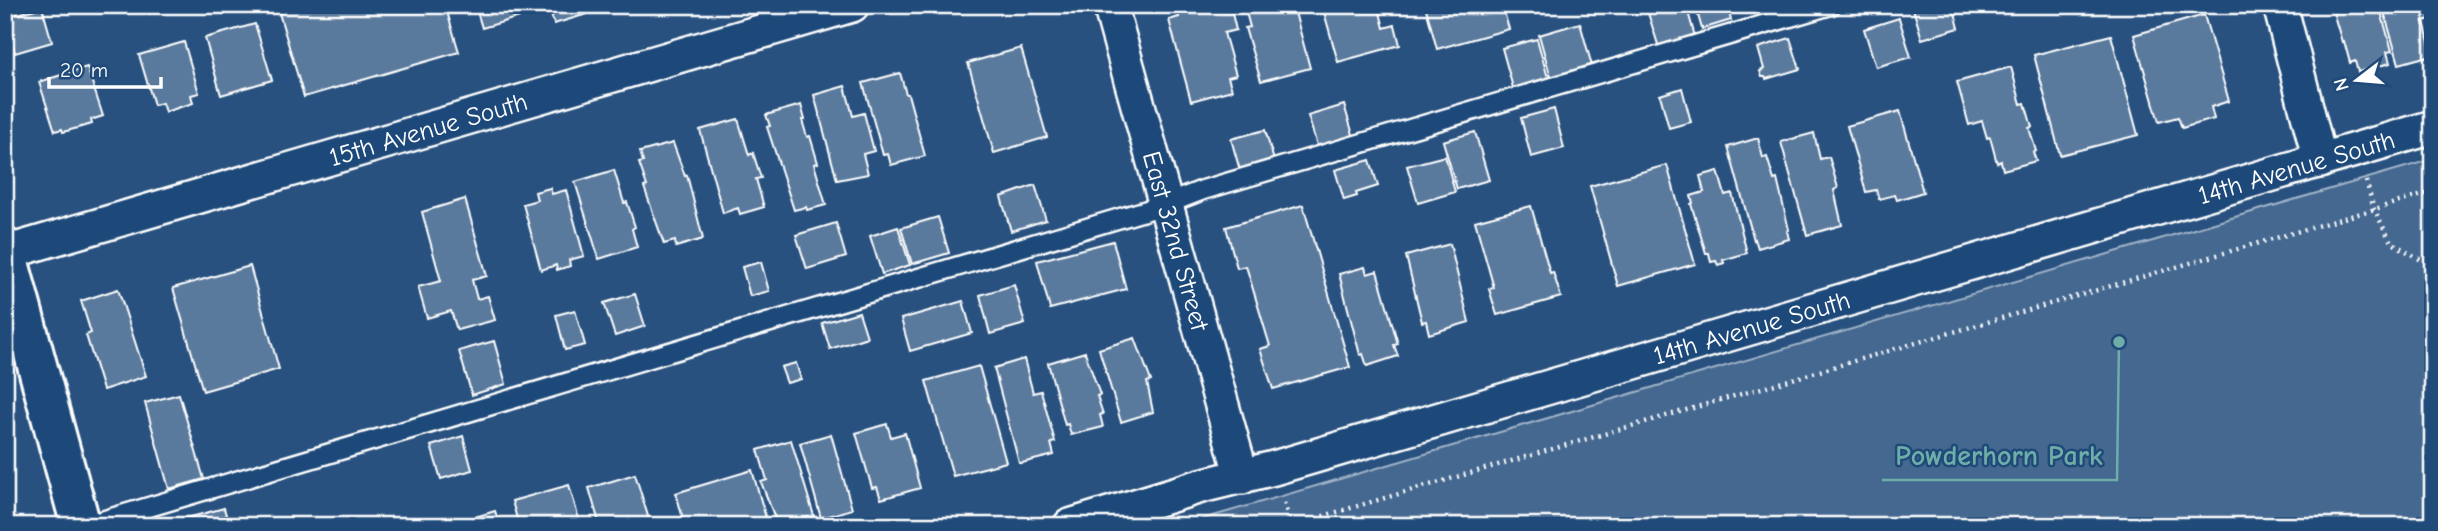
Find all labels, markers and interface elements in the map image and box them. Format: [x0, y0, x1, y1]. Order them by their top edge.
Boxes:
scale bar [49, 46, 161, 90]
north arrow [2322, 46, 2392, 116]
text: 20 m [60, 58, 108, 82]
text: N [2329, 75, 2354, 93]
street label: 15th Avenue South [326, 87, 531, 173]
street label: 14th Avenue South [2195, 125, 2399, 211]
street label: East 32nd Street [1136, 148, 1215, 336]
street label: 14th Avenue South [1650, 285, 1854, 372]
callout: Powderhorn Park [1882, 431, 2117, 480]
text: Powderhorn Park [1895, 440, 2103, 472]

